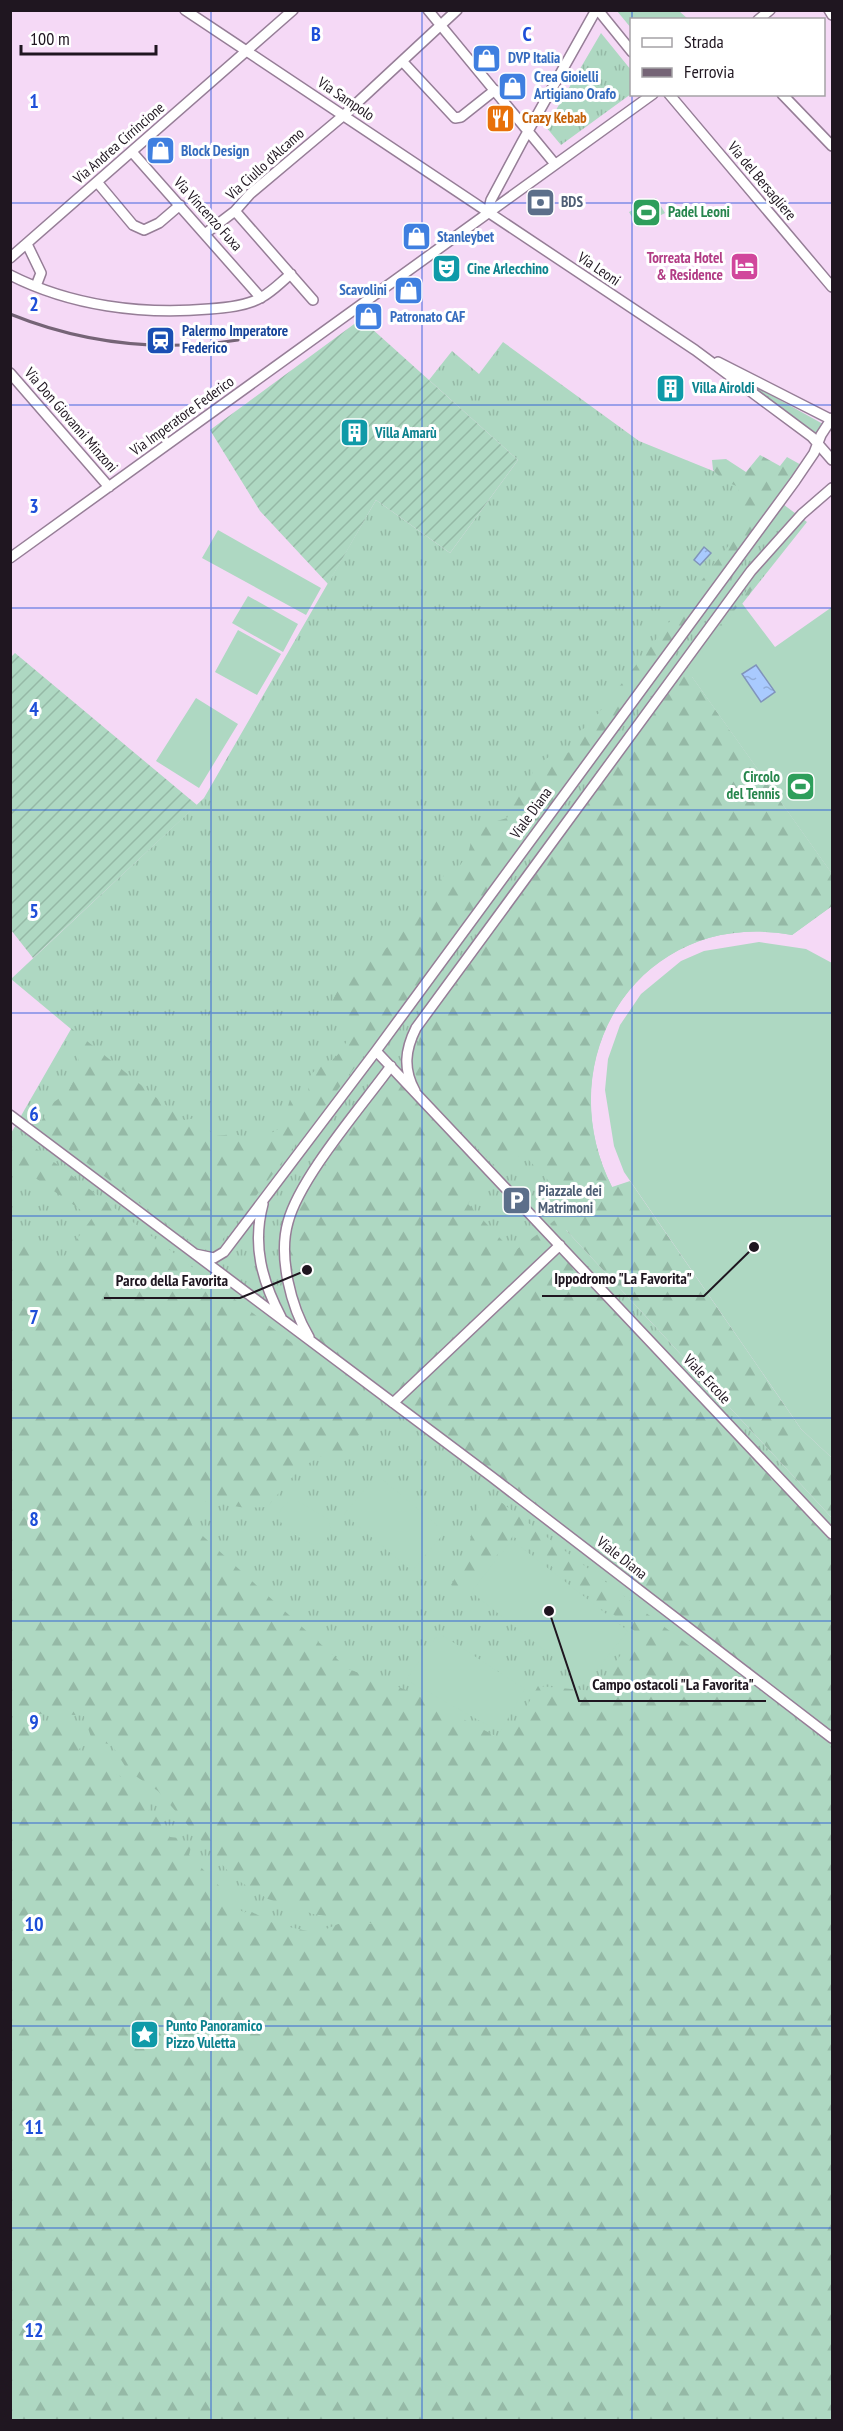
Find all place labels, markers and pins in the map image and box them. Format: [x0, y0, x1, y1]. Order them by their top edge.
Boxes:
shop icon: DVP Italia [471, 42, 503, 74]
place label: DVP Italia [508, 48, 560, 67]
place label: Crea Gioielli Artigiano Orafo [533, 67, 616, 103]
shop icon: Crea Gioielli Artigiano Orafo [497, 70, 529, 102]
restaurant icon: Crazy Kebab [485, 102, 517, 134]
place label: Crazy Kebab [522, 108, 587, 127]
shop icon: Block Design [144, 135, 176, 167]
place label: Block Design [181, 141, 250, 160]
bank icon: BDS [524, 186, 556, 218]
place label: BDS [561, 192, 583, 211]
sports icon: Padel Leoni [631, 196, 663, 228]
place label: Padel Leoni [668, 202, 730, 221]
shop icon: Stanleybet [400, 221, 432, 253]
place label: Stanleybet [437, 227, 495, 246]
place label: Torreata Hotel & Residence [647, 248, 723, 284]
hotel icon: Torreata Hotel & Residence [728, 251, 760, 283]
theatre icon: Cine Arlecchino [430, 253, 462, 285]
place label: Cine Arlecchino [467, 259, 549, 278]
shop icon: Scavolini [392, 274, 424, 306]
place label: Scavolini [339, 280, 387, 299]
shop icon: Patronato CAF [353, 301, 385, 333]
place label: Patronato CAF [390, 307, 465, 326]
place label: Palermo Imperatore Federico [182, 321, 288, 357]
station icon: Palermo Imperatore Federico [145, 324, 177, 356]
building icon: Villa Airoldi [655, 372, 687, 404]
place label: Villa Airoldi [691, 378, 755, 397]
building icon: Villa Amarù [338, 417, 370, 449]
place label: Villa Amarù [374, 423, 437, 442]
place label: Circolo del Tennis [727, 767, 780, 803]
sports icon: Circolo del Tennis [785, 770, 817, 802]
place label: Piazzale dei Matrimoni [538, 1181, 602, 1217]
parking icon: Piazzale dei Matrimoni [501, 1184, 533, 1216]
callout: Ippodromo "La Favorita" [542, 1262, 704, 1296]
callout: Parco della Favorita [104, 1264, 240, 1298]
callout: Campo ostacoli "La Favorita" [579, 1667, 766, 1701]
place label: Punto Panoramico Pizzo Vuletta [166, 2016, 263, 2052]
place icon: Punto Panoramico Pizzo Vuletta [129, 2019, 161, 2051]

